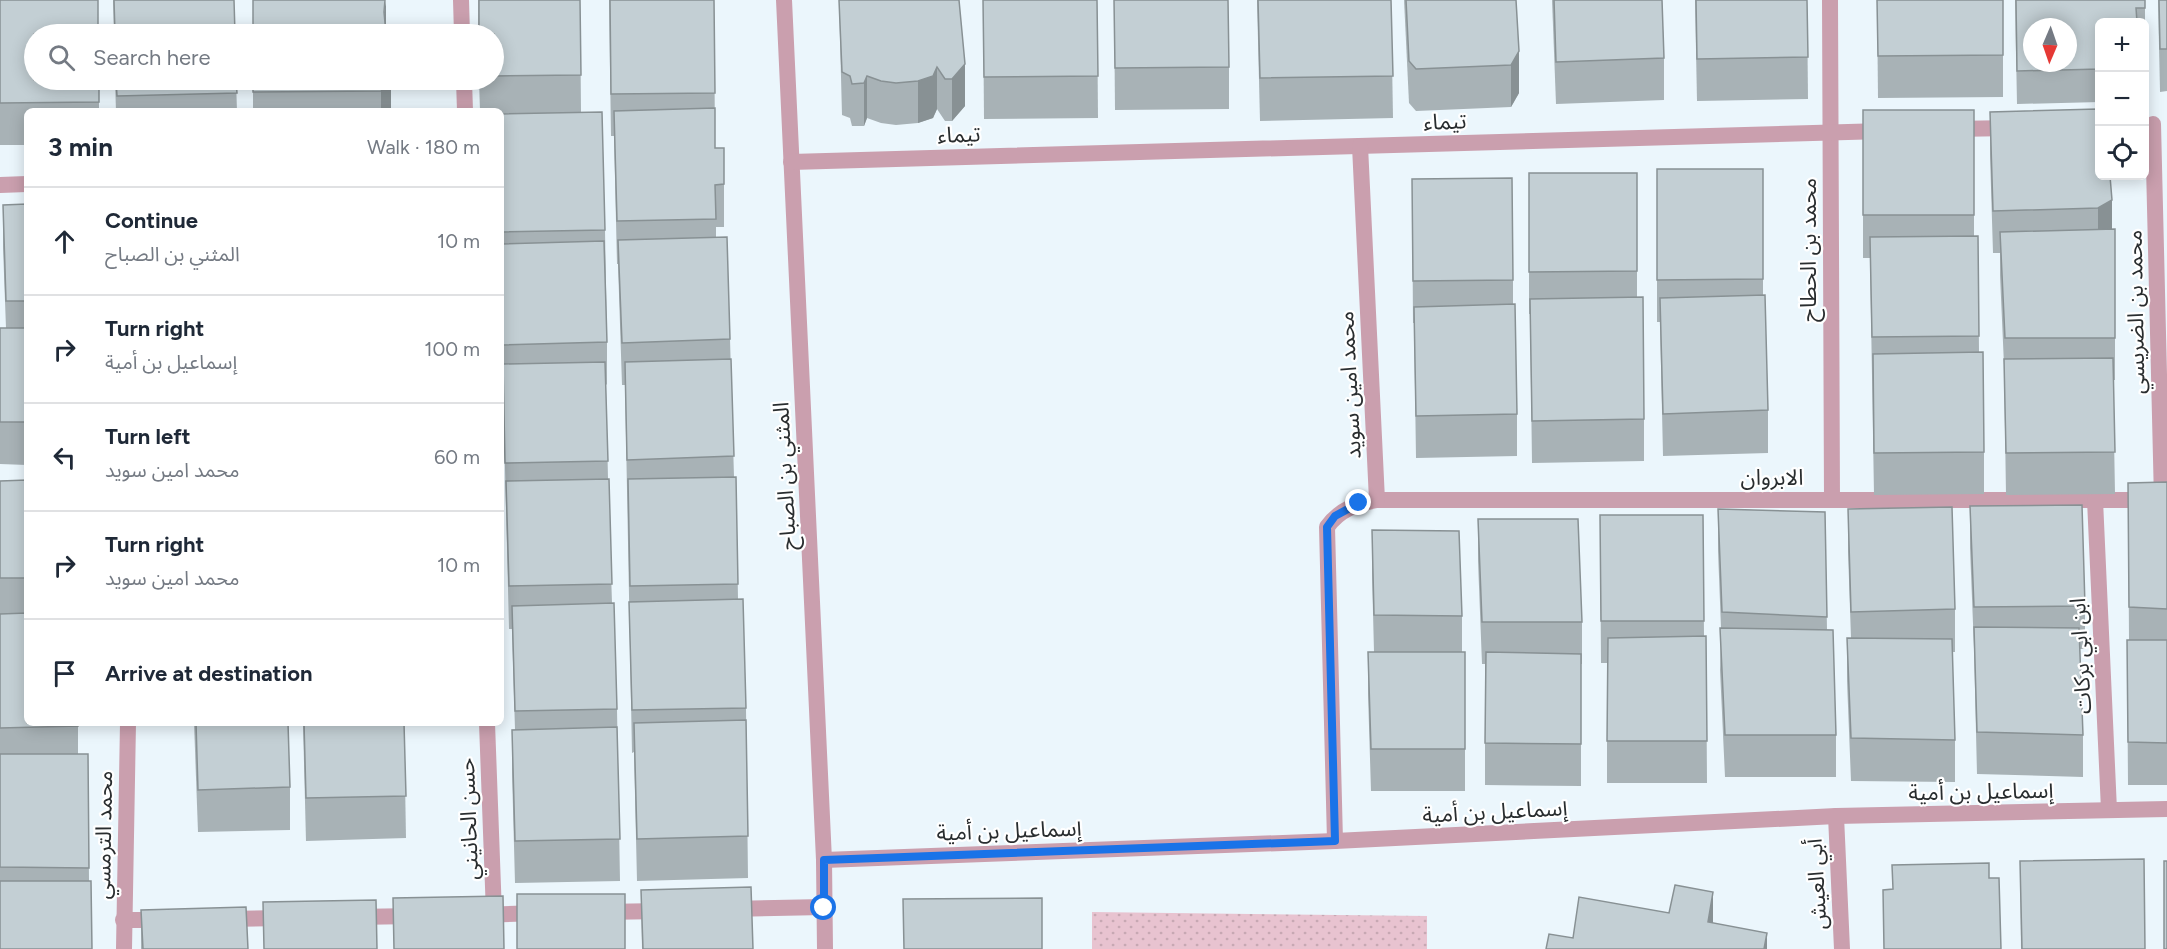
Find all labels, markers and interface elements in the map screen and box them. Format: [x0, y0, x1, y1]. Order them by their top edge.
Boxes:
north arrow [2023, 18, 2077, 72]
map controls [2095, 18, 2149, 180]
button: + [2095, 18, 2149, 72]
search box [24, 24, 504, 90]
icon: search [45, 41, 78, 74]
text: Search here [93, 44, 211, 71]
button: − [2095, 72, 2149, 126]
street label: تيماء [1423, 107, 1467, 136]
street label: تيماء [937, 120, 981, 149]
button: locate [2095, 126, 2149, 180]
text: 3 min [48, 131, 113, 163]
text: Walk · 180 m [367, 135, 480, 159]
street label: محمد بن الحطاح [1795, 178, 1825, 322]
text: Continue [105, 207, 198, 234]
icon: ahead [48, 225, 81, 258]
text: 10 m [437, 229, 480, 253]
street label: محمد بن الضريسي [2121, 230, 2154, 394]
text: المثني بن الصباح [105, 242, 240, 266]
street label: محمد امين سويد [1332, 310, 1367, 459]
text: Turn right [105, 315, 204, 342]
icon: right [48, 333, 81, 366]
text: 100 m [424, 337, 480, 361]
text: إسماعيل بن أمية [105, 350, 237, 374]
street label: المثني بن الصباح [767, 401, 805, 551]
text: Turn left [105, 423, 191, 450]
icon: left [48, 441, 81, 474]
text: 60 m [434, 445, 480, 469]
text: محمد امين سويد [105, 458, 239, 482]
street label: الابروان [1741, 464, 1803, 491]
route end [1345, 489, 1371, 515]
text: Turn right [105, 531, 204, 558]
icon: right [48, 549, 81, 582]
text: 10 m [437, 553, 480, 577]
text: محمد امين سويد [105, 566, 239, 590]
street label: ابن ابي بركات [2064, 597, 2100, 715]
icon: arrive [48, 657, 81, 690]
text: Arrive at destination [105, 660, 313, 687]
street label: حسن الحانيني [453, 757, 487, 881]
street label: محمد الترمسي [89, 770, 121, 900]
street label: إسماعيل بن أمية [1908, 777, 2054, 807]
street label: إسماعيل بن أمية [1422, 794, 1569, 830]
street label: إسماعيل بن أمية [936, 814, 1082, 848]
street label: أبي العيش [1801, 838, 1835, 930]
route start [810, 894, 836, 920]

